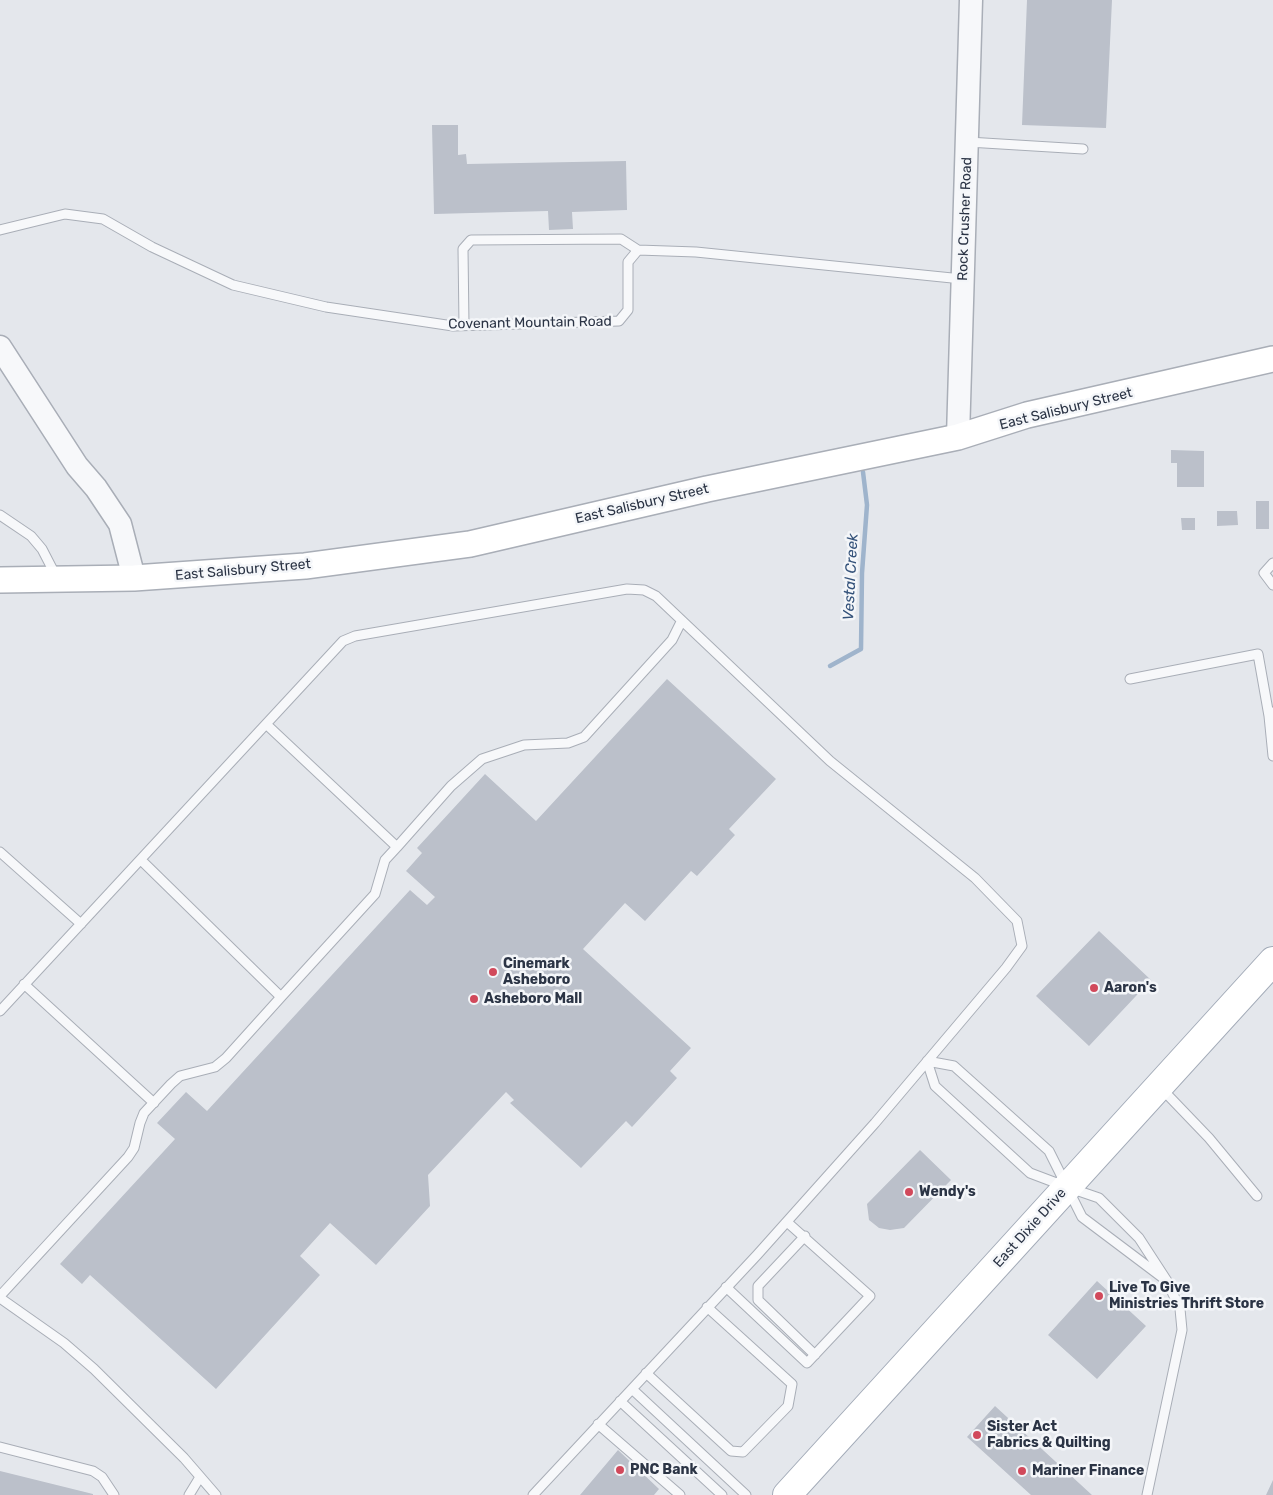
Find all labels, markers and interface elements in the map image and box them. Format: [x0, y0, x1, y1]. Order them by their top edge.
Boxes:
street label: Rock Crusher Road [954, 157, 976, 281]
street label: Covenant Mountain Road [448, 313, 612, 333]
street label: East Salisbury Street [998, 384, 1134, 434]
street label: East Salisbury Street [574, 480, 710, 528]
water label: Vestal Creek [840, 533, 862, 621]
street label: East Salisbury Street [174, 556, 312, 584]
place label: Cinemark Asheboro [503, 956, 570, 989]
marker: Cinemark Asheboro [487, 966, 499, 978]
place label: Aaron's [1104, 980, 1157, 996]
marker: Aaron's [1088, 982, 1100, 994]
place label: Asheboro Mall [484, 991, 582, 1007]
marker: Asheboro Mall [468, 993, 480, 1005]
place label: Wendy's [919, 1184, 976, 1200]
street label: East Dixie Drive [990, 1185, 1070, 1271]
marker: Wendy's [903, 1186, 915, 1198]
place label: Live To Give Ministries Thrift Store [1109, 1280, 1264, 1312]
marker: Live To Give Ministries Thrift Store [1093, 1290, 1105, 1302]
place label: Sister Act Fabrics & Quilting [987, 1419, 1111, 1451]
marker: Sister Act Fabrics & Quilting [971, 1429, 983, 1441]
place label: PNC Bank [630, 1462, 698, 1478]
place label: Mariner Finance [1032, 1463, 1144, 1479]
marker: PNC Bank [614, 1464, 626, 1476]
marker: Mariner Finance [1016, 1465, 1028, 1477]

